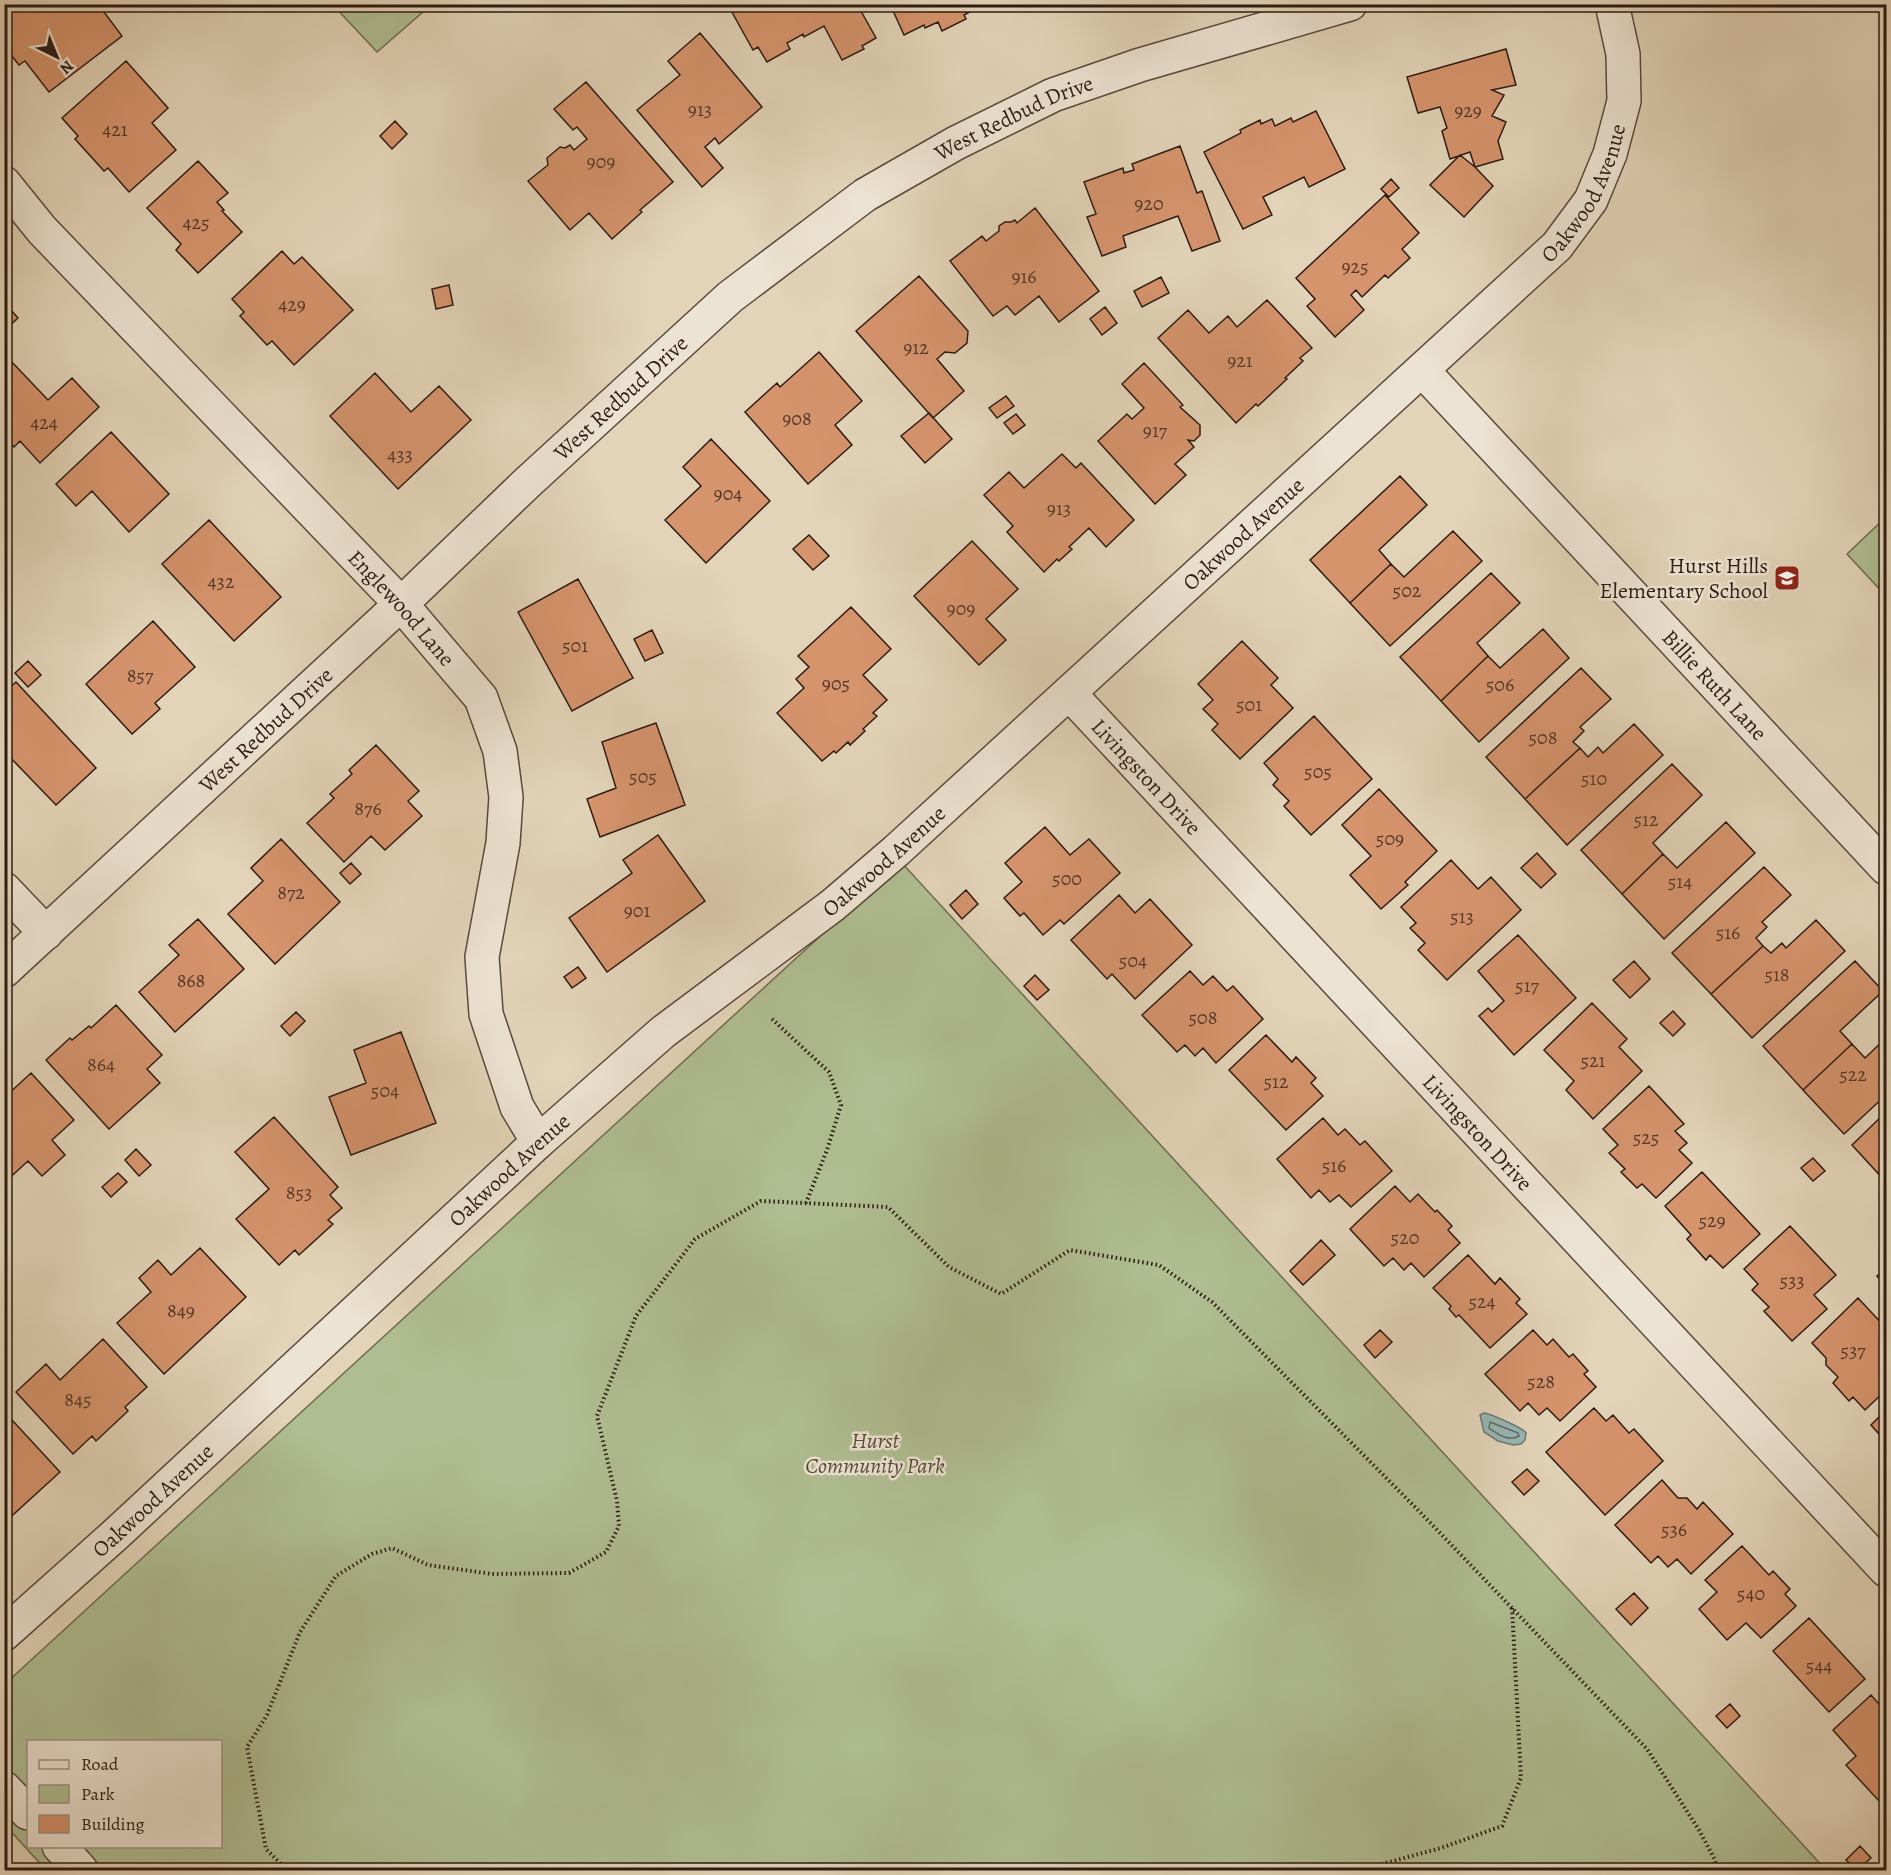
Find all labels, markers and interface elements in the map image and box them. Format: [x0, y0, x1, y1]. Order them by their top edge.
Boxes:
north arrow [27, 27, 87, 87]
text: N [55, 55, 78, 79]
street label: West Redbud Drive [928, 68, 1097, 169]
house number: 913 [688, 96, 712, 123]
house number: 929 [1454, 97, 1482, 124]
house number: 421 [102, 116, 128, 143]
street label: Oakwood Avenue [1535, 121, 1633, 270]
house number: 909 [587, 148, 615, 175]
house number: 920 [1134, 190, 1164, 217]
house number: 425 [182, 209, 210, 236]
house number: 925 [1341, 253, 1369, 280]
house number: 916 [1011, 263, 1037, 290]
house number: 429 [278, 291, 306, 318]
street label: West Redbud Drive [547, 329, 695, 468]
house number: 912 [903, 334, 929, 361]
house number: 921 [1227, 347, 1253, 374]
house number: 908 [782, 405, 812, 432]
house number: 424 [30, 409, 58, 436]
house number: 917 [1143, 417, 1168, 444]
house number: 433 [387, 441, 413, 468]
street label: Oakwood Avenue [1176, 471, 1311, 598]
house number: 904 [714, 480, 742, 507]
house number: 913 [1047, 495, 1071, 522]
street label: Englewood Lane [341, 543, 461, 673]
place label: Hurst Hills Elementary School [1600, 551, 1768, 606]
school or university icon: Hurst Hills Elementary School [1772, 563, 1802, 593]
house number: 432 [208, 568, 235, 595]
house number: 502 [1393, 577, 1422, 604]
house number: 909 [947, 595, 975, 622]
street label: Billie Ruth Lane [1655, 623, 1774, 747]
house number: 501 [562, 632, 588, 659]
street label: West Redbud Drive [192, 661, 340, 800]
house number: 857 [127, 662, 154, 689]
house number: 905 [822, 670, 850, 697]
house number: 506 [1486, 671, 1514, 698]
house number: 501 [1236, 691, 1262, 718]
street label: Livingston Drive [1084, 712, 1208, 842]
house number: 508 [1529, 724, 1557, 751]
house number: 505 [1304, 758, 1332, 785]
house number: 505 [629, 763, 657, 790]
house number: 510 [1581, 765, 1607, 792]
house number: 876 [354, 795, 382, 822]
street label: Oakwood Avenue [816, 799, 952, 924]
house number: 512 [1634, 806, 1659, 833]
house number: 509 [1376, 825, 1404, 852]
house number: 500 [1052, 865, 1082, 892]
house number: 514 [1668, 868, 1692, 895]
house number: 872 [277, 879, 305, 906]
house number: 901 [624, 897, 650, 924]
house number: 513 [1450, 903, 1474, 930]
house number: 516 [1716, 919, 1740, 946]
house number: 504 [1119, 947, 1147, 974]
house number: 518 [1764, 961, 1790, 988]
house number: 868 [177, 967, 205, 994]
house number: 517 [1515, 972, 1540, 999]
house number: 508 [1189, 1004, 1217, 1031]
house number: 521 [1581, 1047, 1606, 1074]
house number: 864 [87, 1051, 115, 1078]
house number: 522 [1839, 1061, 1867, 1088]
house number: 512 [1264, 1068, 1289, 1095]
street label: Livingston Drive [1415, 1068, 1539, 1198]
house number: 504 [371, 1077, 399, 1104]
street label: Oakwood Avenue [442, 1107, 577, 1234]
house number: 525 [1633, 1124, 1659, 1151]
house number: 516 [1322, 1152, 1346, 1179]
house number: 853 [286, 1179, 312, 1206]
house number: 529 [1698, 1207, 1726, 1234]
house number: 520 [1391, 1224, 1419, 1251]
house number: 533 [1779, 1267, 1805, 1294]
house number: 524 [1468, 1288, 1496, 1315]
house number: 849 [167, 1297, 195, 1324]
house number: 537 [1840, 1337, 1866, 1364]
house number: 528 [1527, 1368, 1555, 1395]
house number: 845 [64, 1386, 92, 1413]
park label: Hurst Community Park [805, 1426, 945, 1481]
street label: Oakwood Avenue [86, 1437, 220, 1565]
house number: 536 [1661, 1516, 1687, 1543]
house number: 540 [1737, 1580, 1765, 1607]
house number: 544 [1806, 1652, 1832, 1679]
legend [27, 1740, 222, 1848]
text: Road [81, 1752, 119, 1776]
text: Park [81, 1782, 115, 1806]
text: Building [81, 1812, 145, 1836]

